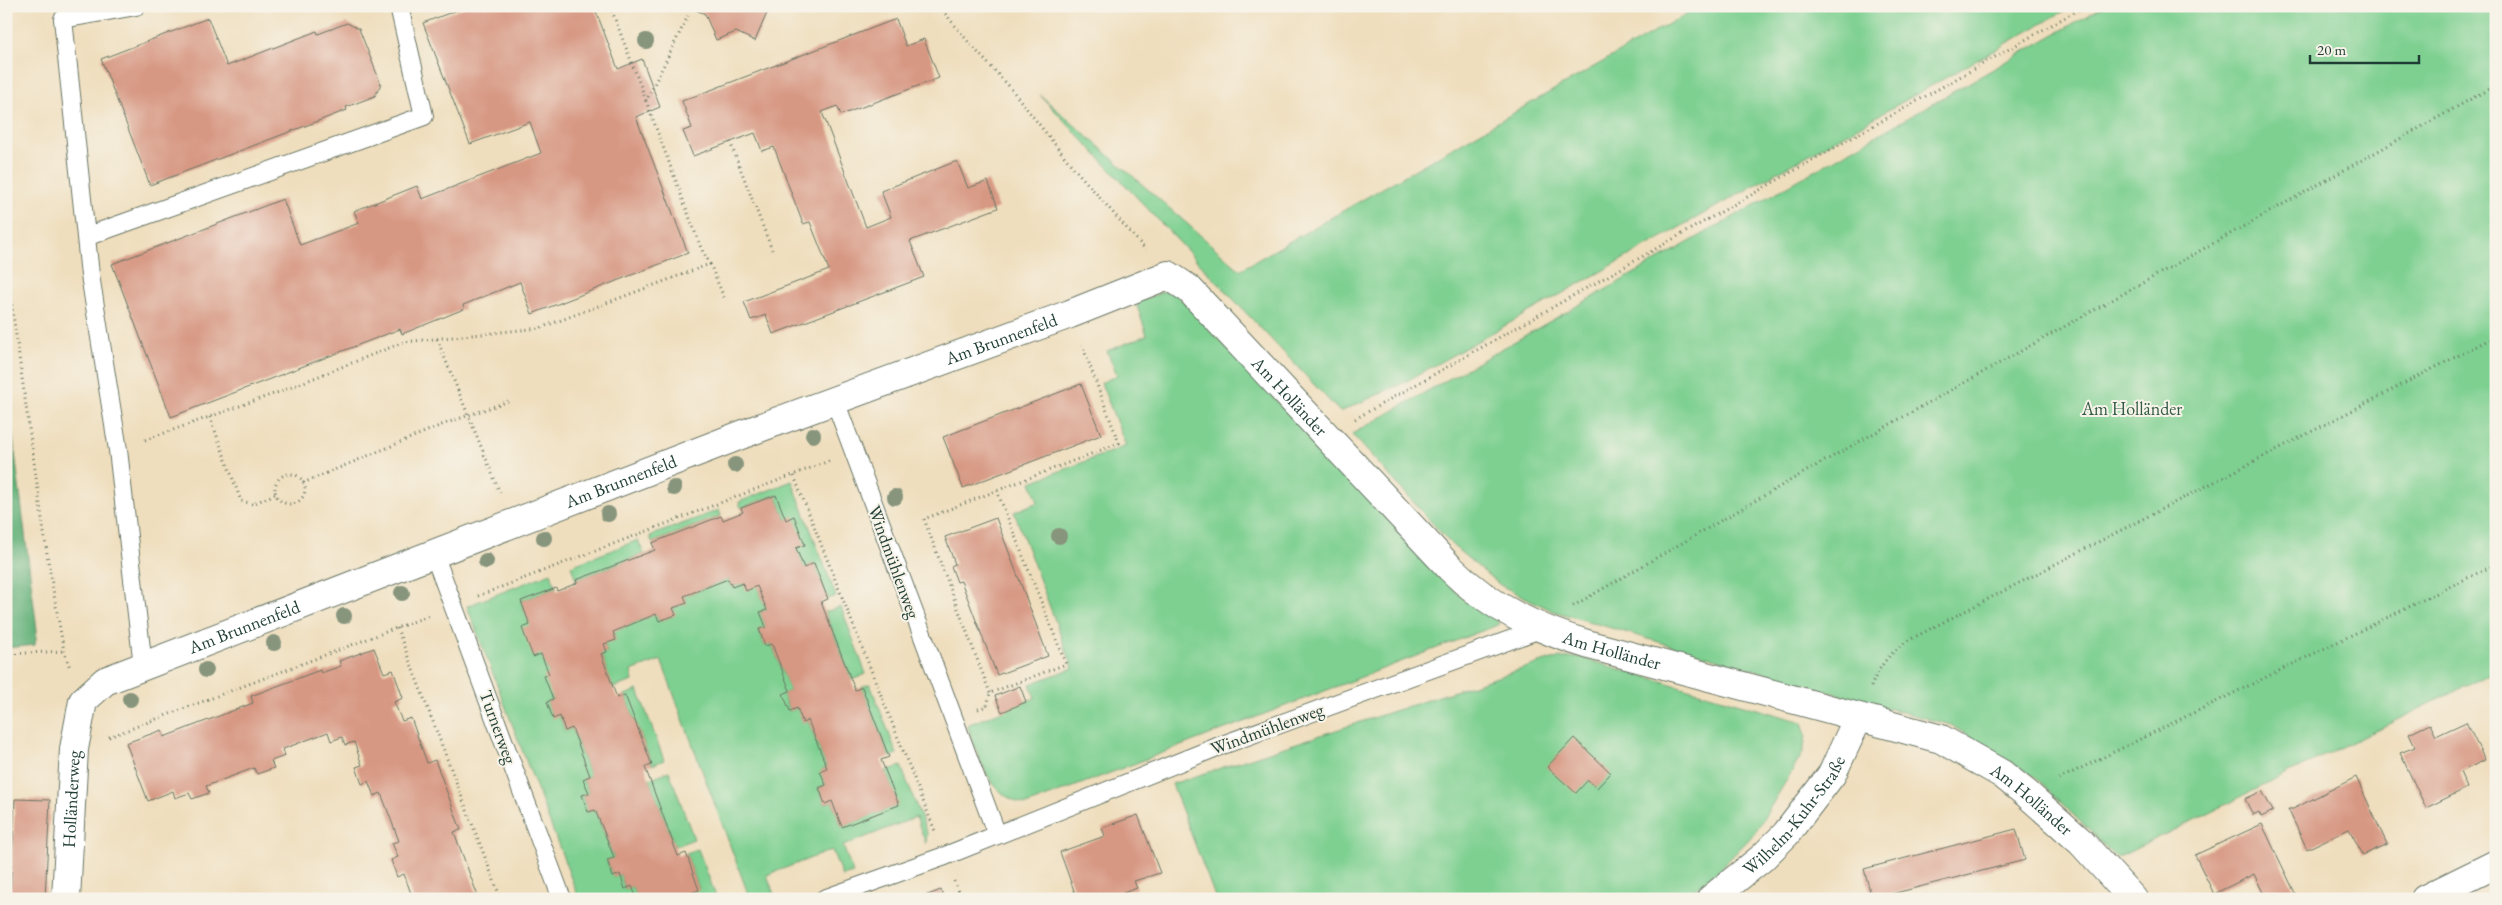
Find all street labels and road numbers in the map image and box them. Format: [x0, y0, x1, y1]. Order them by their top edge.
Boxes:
street label: Am Brunnenfeld [941, 307, 1061, 370]
street label: Am Holländer [1246, 351, 1333, 441]
street label: Am Brunnenfeld [561, 449, 681, 513]
street label: Windmühlenweg [863, 502, 926, 622]
street label: Am Brunnenfeld [184, 594, 304, 659]
street label: Am Holländer [1559, 625, 1664, 675]
street label: Turnerweg [475, 687, 522, 767]
street label: Windmühlenweg [1207, 697, 1327, 760]
street label: Holländerweg [57, 750, 85, 848]
street label: Wilhelm-Kuhr-Straße [1738, 752, 1850, 880]
street label: Am Holländer [1986, 757, 2078, 840]

